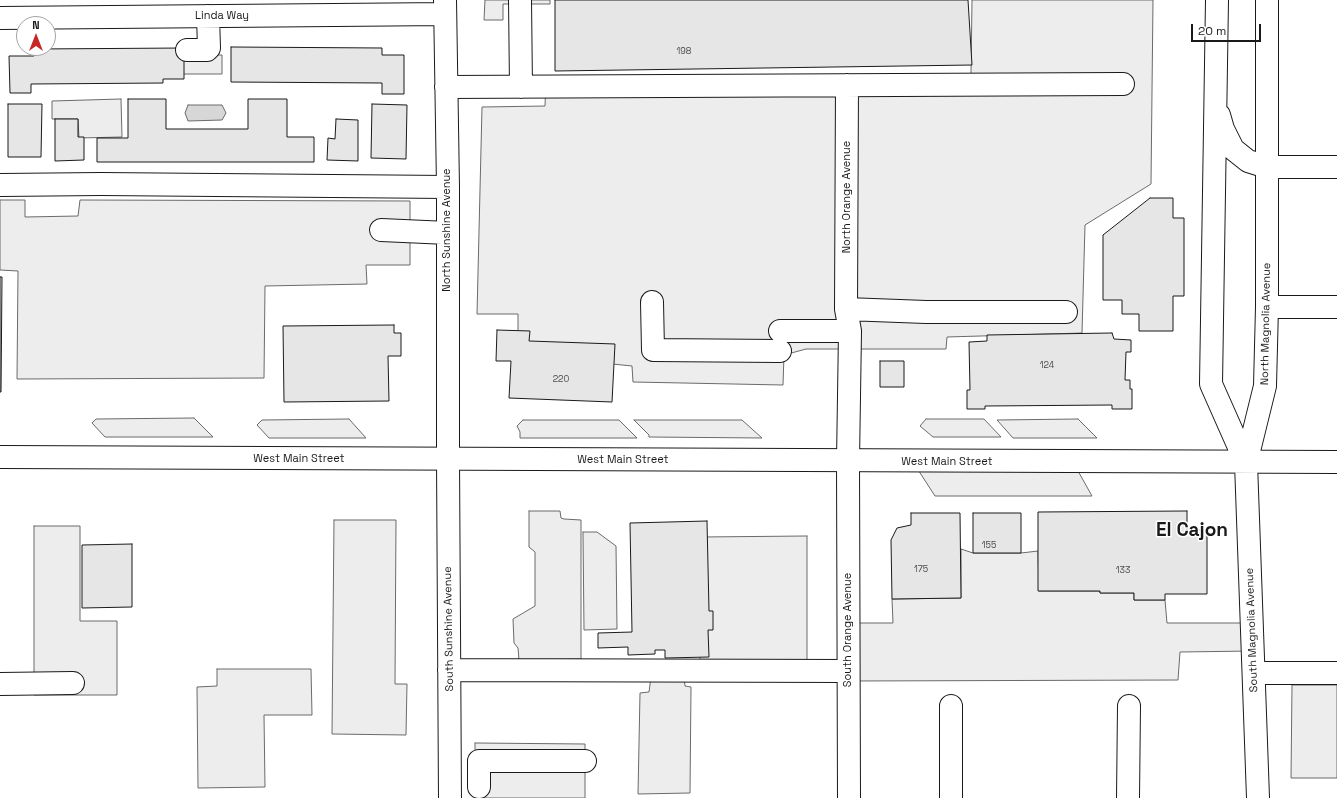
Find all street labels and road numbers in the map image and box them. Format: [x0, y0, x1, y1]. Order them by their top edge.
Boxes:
street label: Linda Way [195, 9, 249, 23]
street label: North Orange Avenue [840, 141, 854, 253]
street label: North Sunshine Avenue [440, 168, 454, 292]
street label: North Magnolia Avenue [1258, 263, 1274, 385]
street label: West Main Street [253, 452, 345, 466]
street label: West Main Street [577, 453, 669, 467]
street label: West Main Street [901, 455, 993, 469]
street label: South Sunshine Avenue [441, 566, 457, 692]
street label: South Magnolia Avenue [1243, 568, 1261, 692]
street label: South Orange Avenue [841, 573, 855, 687]

